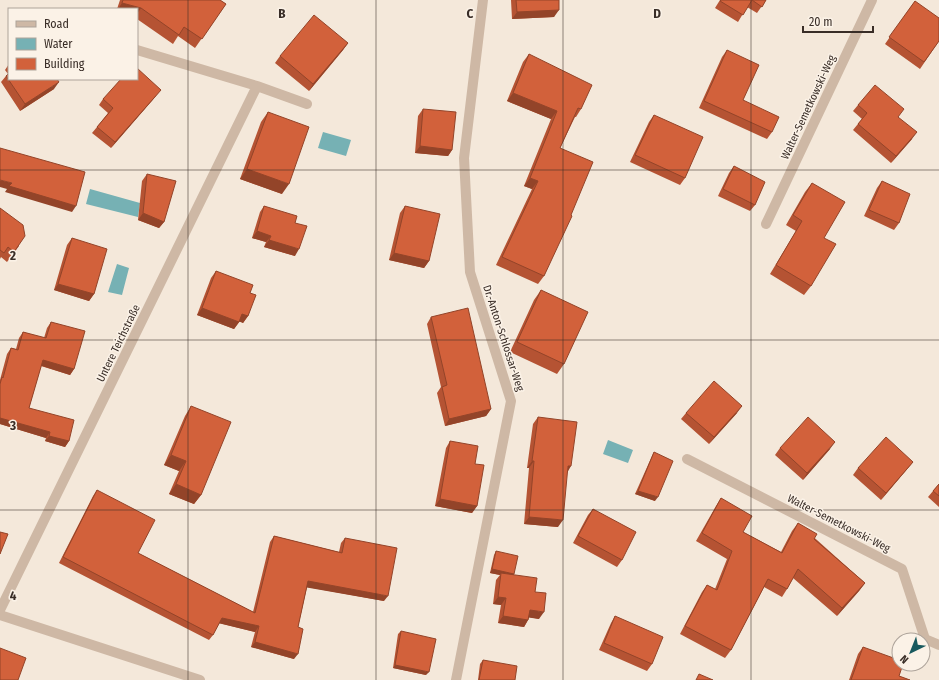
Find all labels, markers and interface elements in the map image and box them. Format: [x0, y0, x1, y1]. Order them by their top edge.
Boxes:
text: B [278, 6, 286, 21]
text: C [467, 6, 474, 21]
text: D [653, 6, 661, 21]
legend [8, 8, 138, 80]
scale bar [803, 8, 873, 34]
text: 20 m [809, 15, 833, 29]
text: Road [44, 17, 69, 31]
text: Water [44, 37, 73, 51]
street label: Walter-Semetkowski-Weg [779, 52, 839, 162]
text: Building [44, 57, 85, 71]
text: 2 [9, 248, 16, 263]
street label: Dr.-Anton-Schlossar-Weg [480, 283, 527, 394]
street label: Untere Teichstraße [94, 302, 143, 384]
text: 3 [9, 418, 16, 433]
street label: Walter-Semetkowski-Weg [785, 492, 893, 555]
text: 4 [10, 588, 17, 603]
north arrow [891, 632, 931, 672]
text: N [898, 652, 911, 666]

